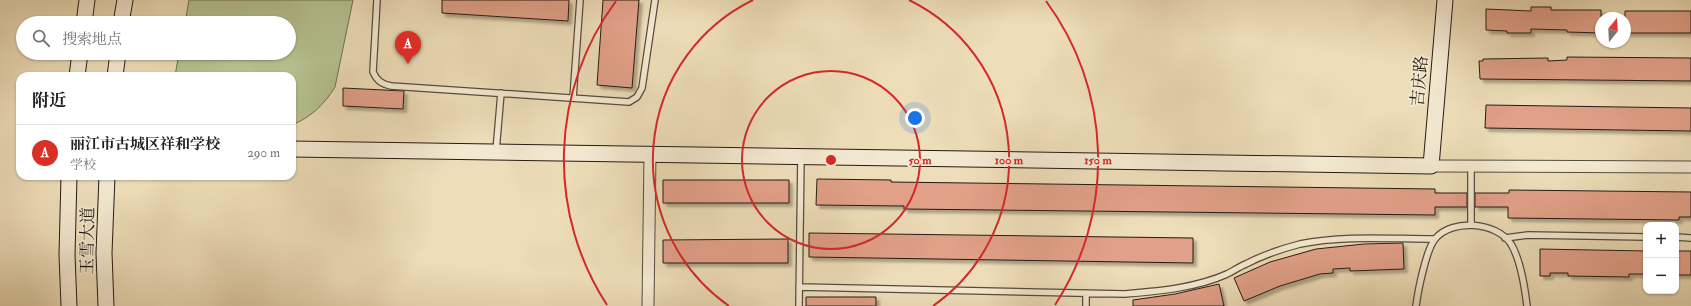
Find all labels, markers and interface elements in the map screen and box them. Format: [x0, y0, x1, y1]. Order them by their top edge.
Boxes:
north arrow [1595, 12, 1631, 48]
search box [16, 16, 296, 60]
icon: search [30, 27, 52, 49]
text: 搜索地点 [62, 30, 122, 49]
pin: A [395, 31, 421, 64]
street label: 吉庆路 [1407, 55, 1432, 107]
text: 附近 [32, 90, 66, 111]
your location [905, 108, 925, 128]
text: 丽江市古城区祥和学校 [70, 135, 220, 154]
text: A [41, 145, 49, 161]
text: 290 m [247, 145, 280, 161]
centre of rings [824, 153, 838, 167]
text: 50 m [908, 153, 932, 168]
text: 100 m [995, 153, 1024, 168]
text: 150 m [1084, 153, 1112, 168]
text: 学校 [70, 157, 96, 173]
street label: 玉雪大道 [76, 207, 99, 275]
map controls [1643, 222, 1679, 294]
button: + [1643, 222, 1679, 258]
button: − [1643, 258, 1679, 294]

